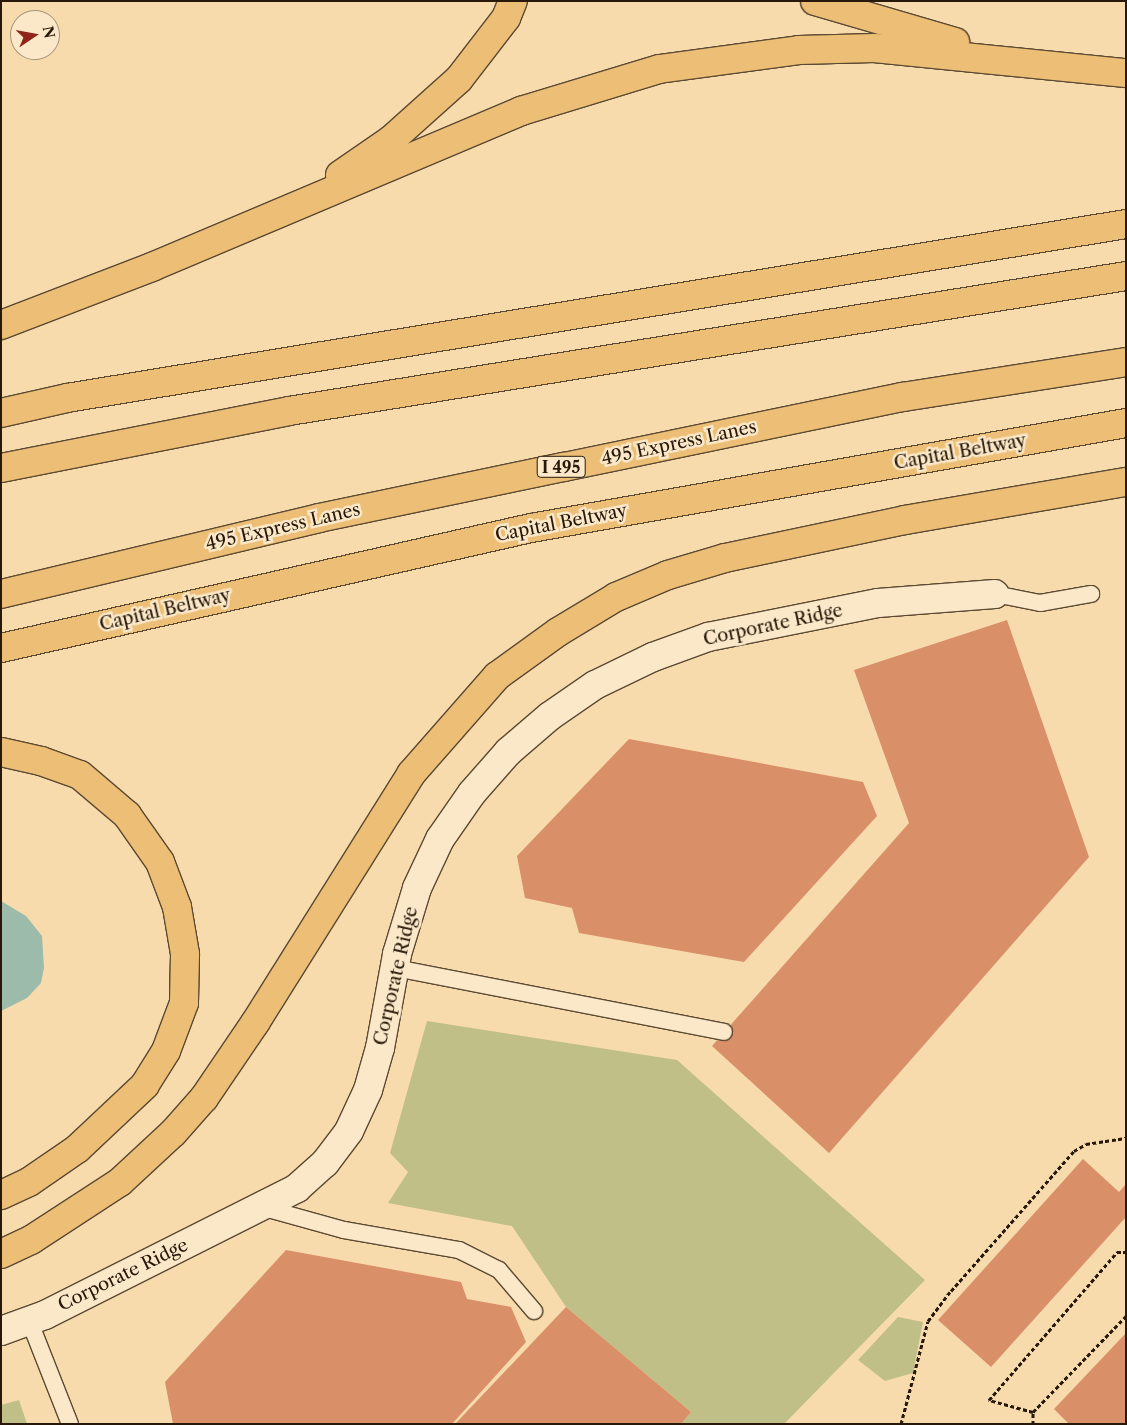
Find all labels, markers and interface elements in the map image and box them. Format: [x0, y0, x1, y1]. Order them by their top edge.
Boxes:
north arrow [10, 10, 60, 60]
text: N [39, 24, 59, 40]
street label: 495 Express Lanes [600, 416, 758, 470]
street label: Capital Beltway [892, 430, 1028, 474]
road number: I 495 [536, 454, 586, 481]
street label: 495 Express Lanes [204, 499, 362, 555]
street label: Capital Beltway [493, 500, 629, 546]
street label: Capital Beltway [97, 584, 233, 636]
street label: Corporate Ridge [701, 600, 845, 650]
street label: Corporate Ridge [370, 904, 422, 1048]
street label: Corporate Ridge [54, 1234, 192, 1316]

